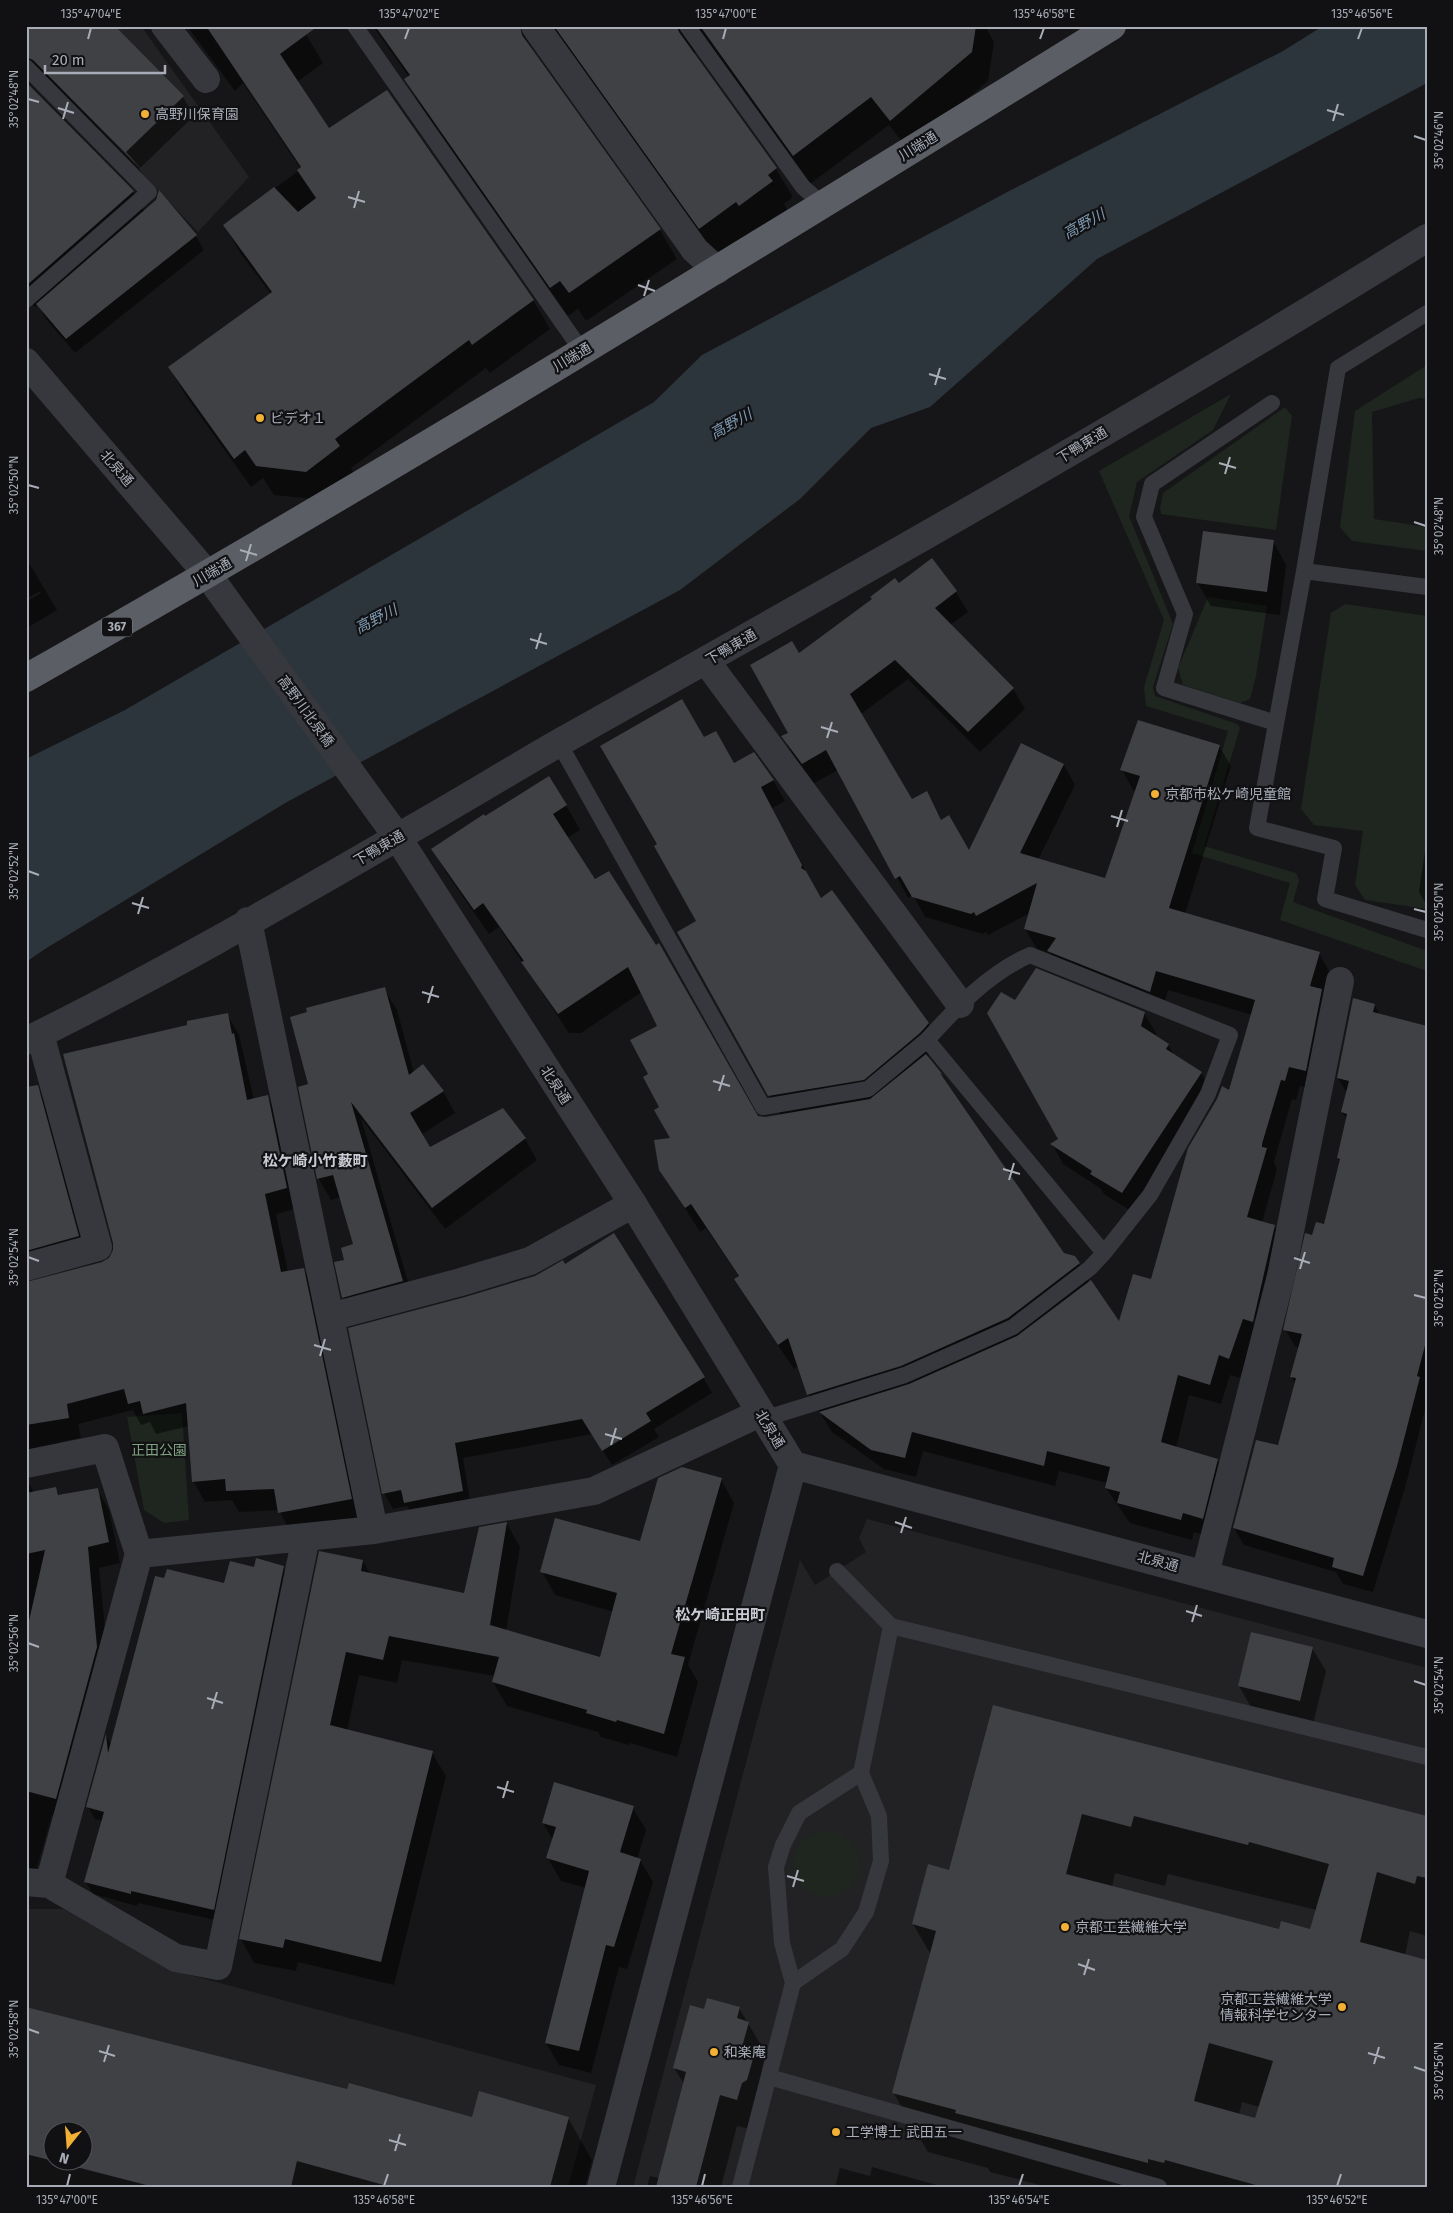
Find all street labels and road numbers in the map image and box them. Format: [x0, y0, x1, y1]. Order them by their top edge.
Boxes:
street label: 川端通 [896, 128, 941, 165]
street label: 川端通 [550, 339, 595, 376]
street label: 下鴨東通 [1054, 424, 1111, 467]
street label: 北泉通 [96, 447, 137, 490]
street label: 川端通 [190, 555, 235, 590]
road number: 367 [102, 618, 132, 636]
street label: 下鴨東通 [703, 626, 760, 669]
street label: 高野川北泉橋 [274, 672, 337, 750]
street label: 下鴨東通 [351, 827, 408, 870]
street label: 北泉通 [537, 1063, 574, 1108]
street label: 北泉通 [751, 1407, 788, 1452]
street label: 北泉通 [1135, 1548, 1180, 1575]

